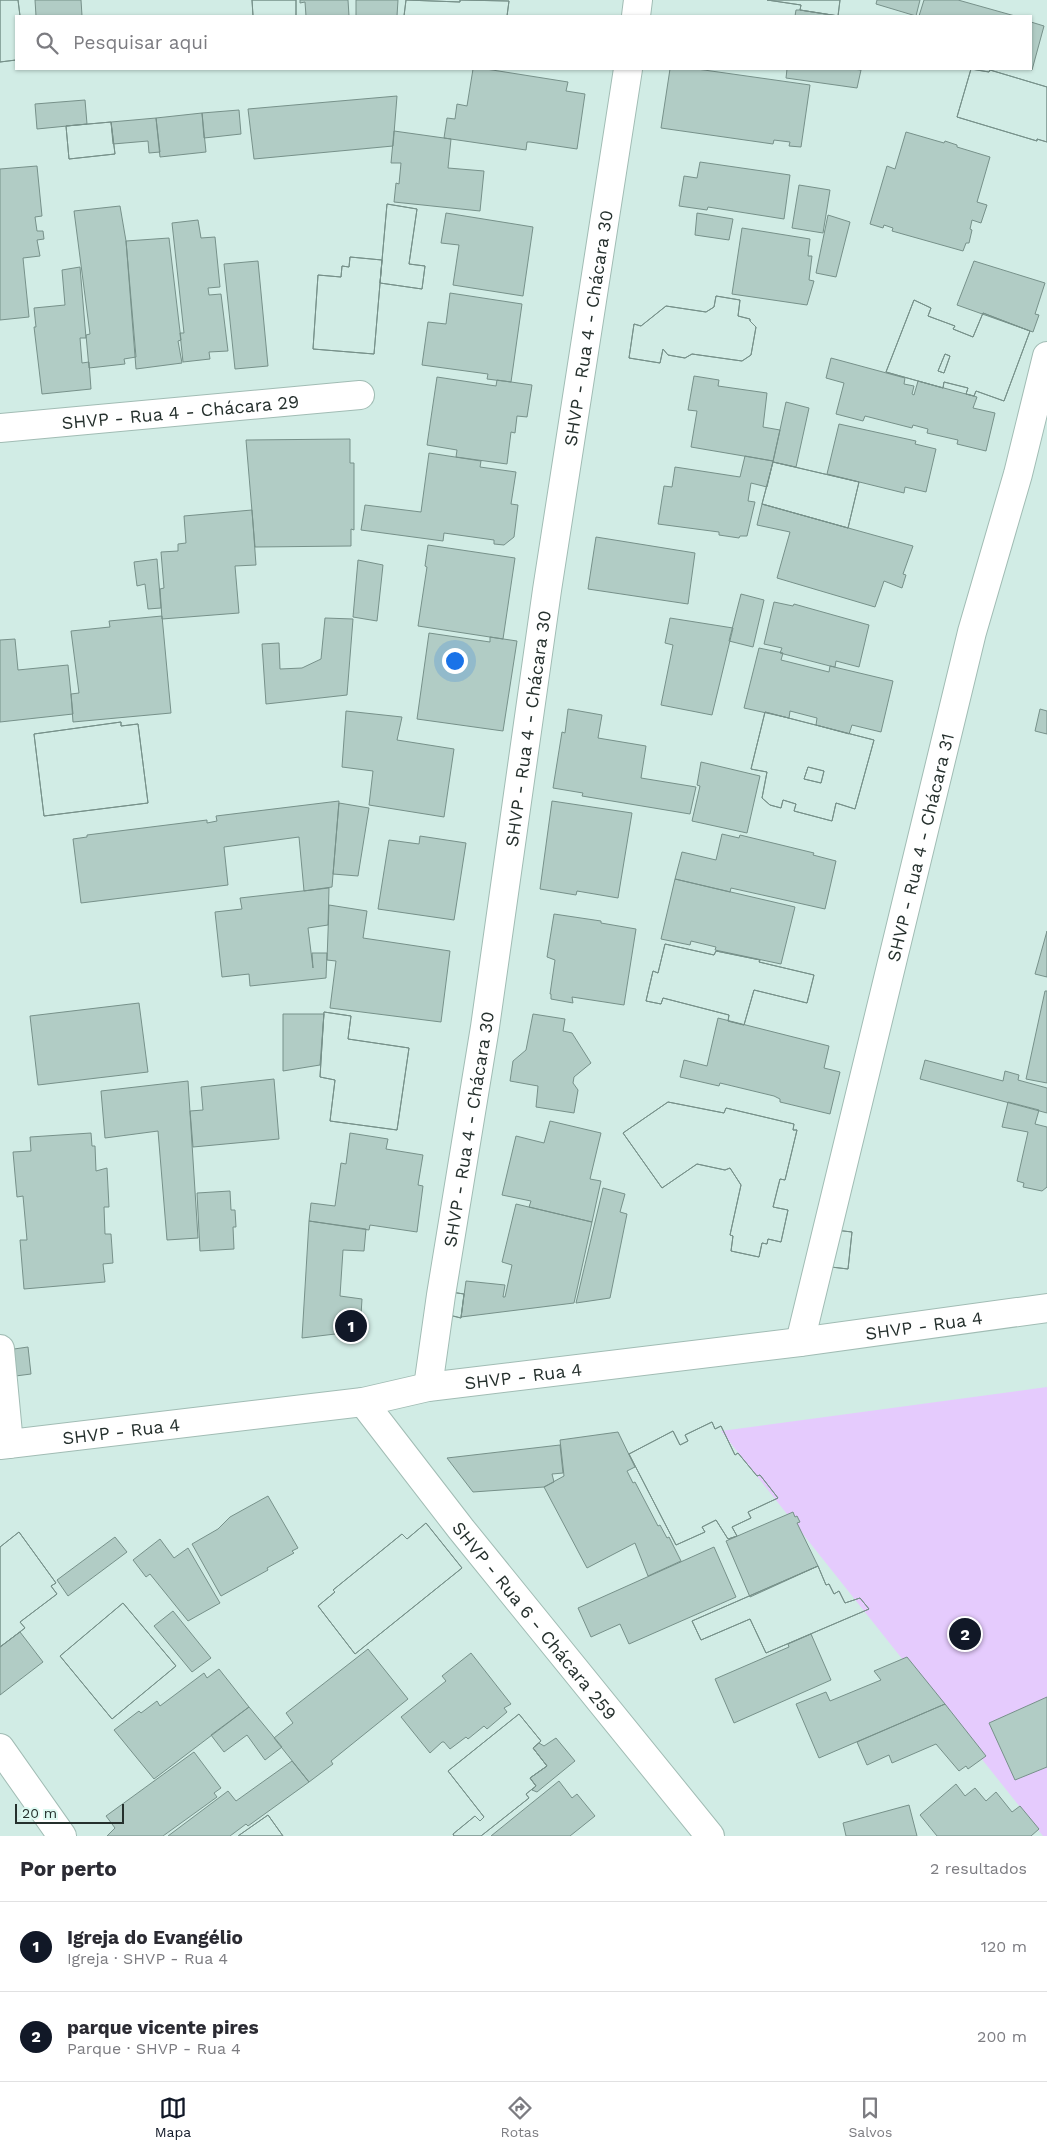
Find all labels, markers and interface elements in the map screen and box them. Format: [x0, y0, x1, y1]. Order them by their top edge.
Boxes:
search box [15, 15, 1032, 70]
icon: search [33, 29, 61, 57]
text: Pesquisar aqui [73, 31, 208, 54]
street label: SHVP - Rua 4 - Chácara 30 [559, 209, 616, 447]
street label: SHVP - Rua 4 - Chácara 29 [61, 390, 300, 433]
street label: SHVP - Rua 4 - Chácara 30 [500, 609, 554, 848]
your location [442, 648, 468, 674]
street label: SHVP - Rua 4 - Chácara 31 [882, 731, 958, 964]
street label: SHVP - Rua 4 - Chácara 30 [439, 1010, 498, 1249]
street label: SHVP - Rua 4 [864, 1306, 984, 1343]
pin: 1 [335, 1307, 367, 1345]
street label: SHVP - Rua 4 [463, 1358, 583, 1393]
street label: SHVP - Rua 4 [61, 1413, 181, 1448]
street label: SHVP - Rua 6 - Chácara 259 [449, 1517, 622, 1724]
pin: 2 [949, 1615, 981, 1653]
scale bar [15, 1801, 124, 1824]
text: 20 m [22, 1805, 57, 1821]
text: Por perto [20, 1856, 117, 1881]
text: 2 resultados [930, 1859, 1027, 1878]
text: Igreja do Evangélio [67, 1926, 243, 1949]
text: 1 [33, 1937, 39, 1956]
text: 120 m [981, 1937, 1027, 1956]
text: Igreja · SHVP - Rua 4 [67, 1949, 228, 1968]
text: parque vicente pires [67, 2016, 259, 2039]
text: 2 [31, 2027, 41, 2046]
text: 200 m [977, 2027, 1027, 2046]
text: Parque · SHVP - Rua 4 [67, 2039, 241, 2058]
tab: Mapa [155, 2094, 191, 2140]
tab: Rotas [501, 2094, 539, 2140]
tab: Salvos [848, 2094, 892, 2140]

